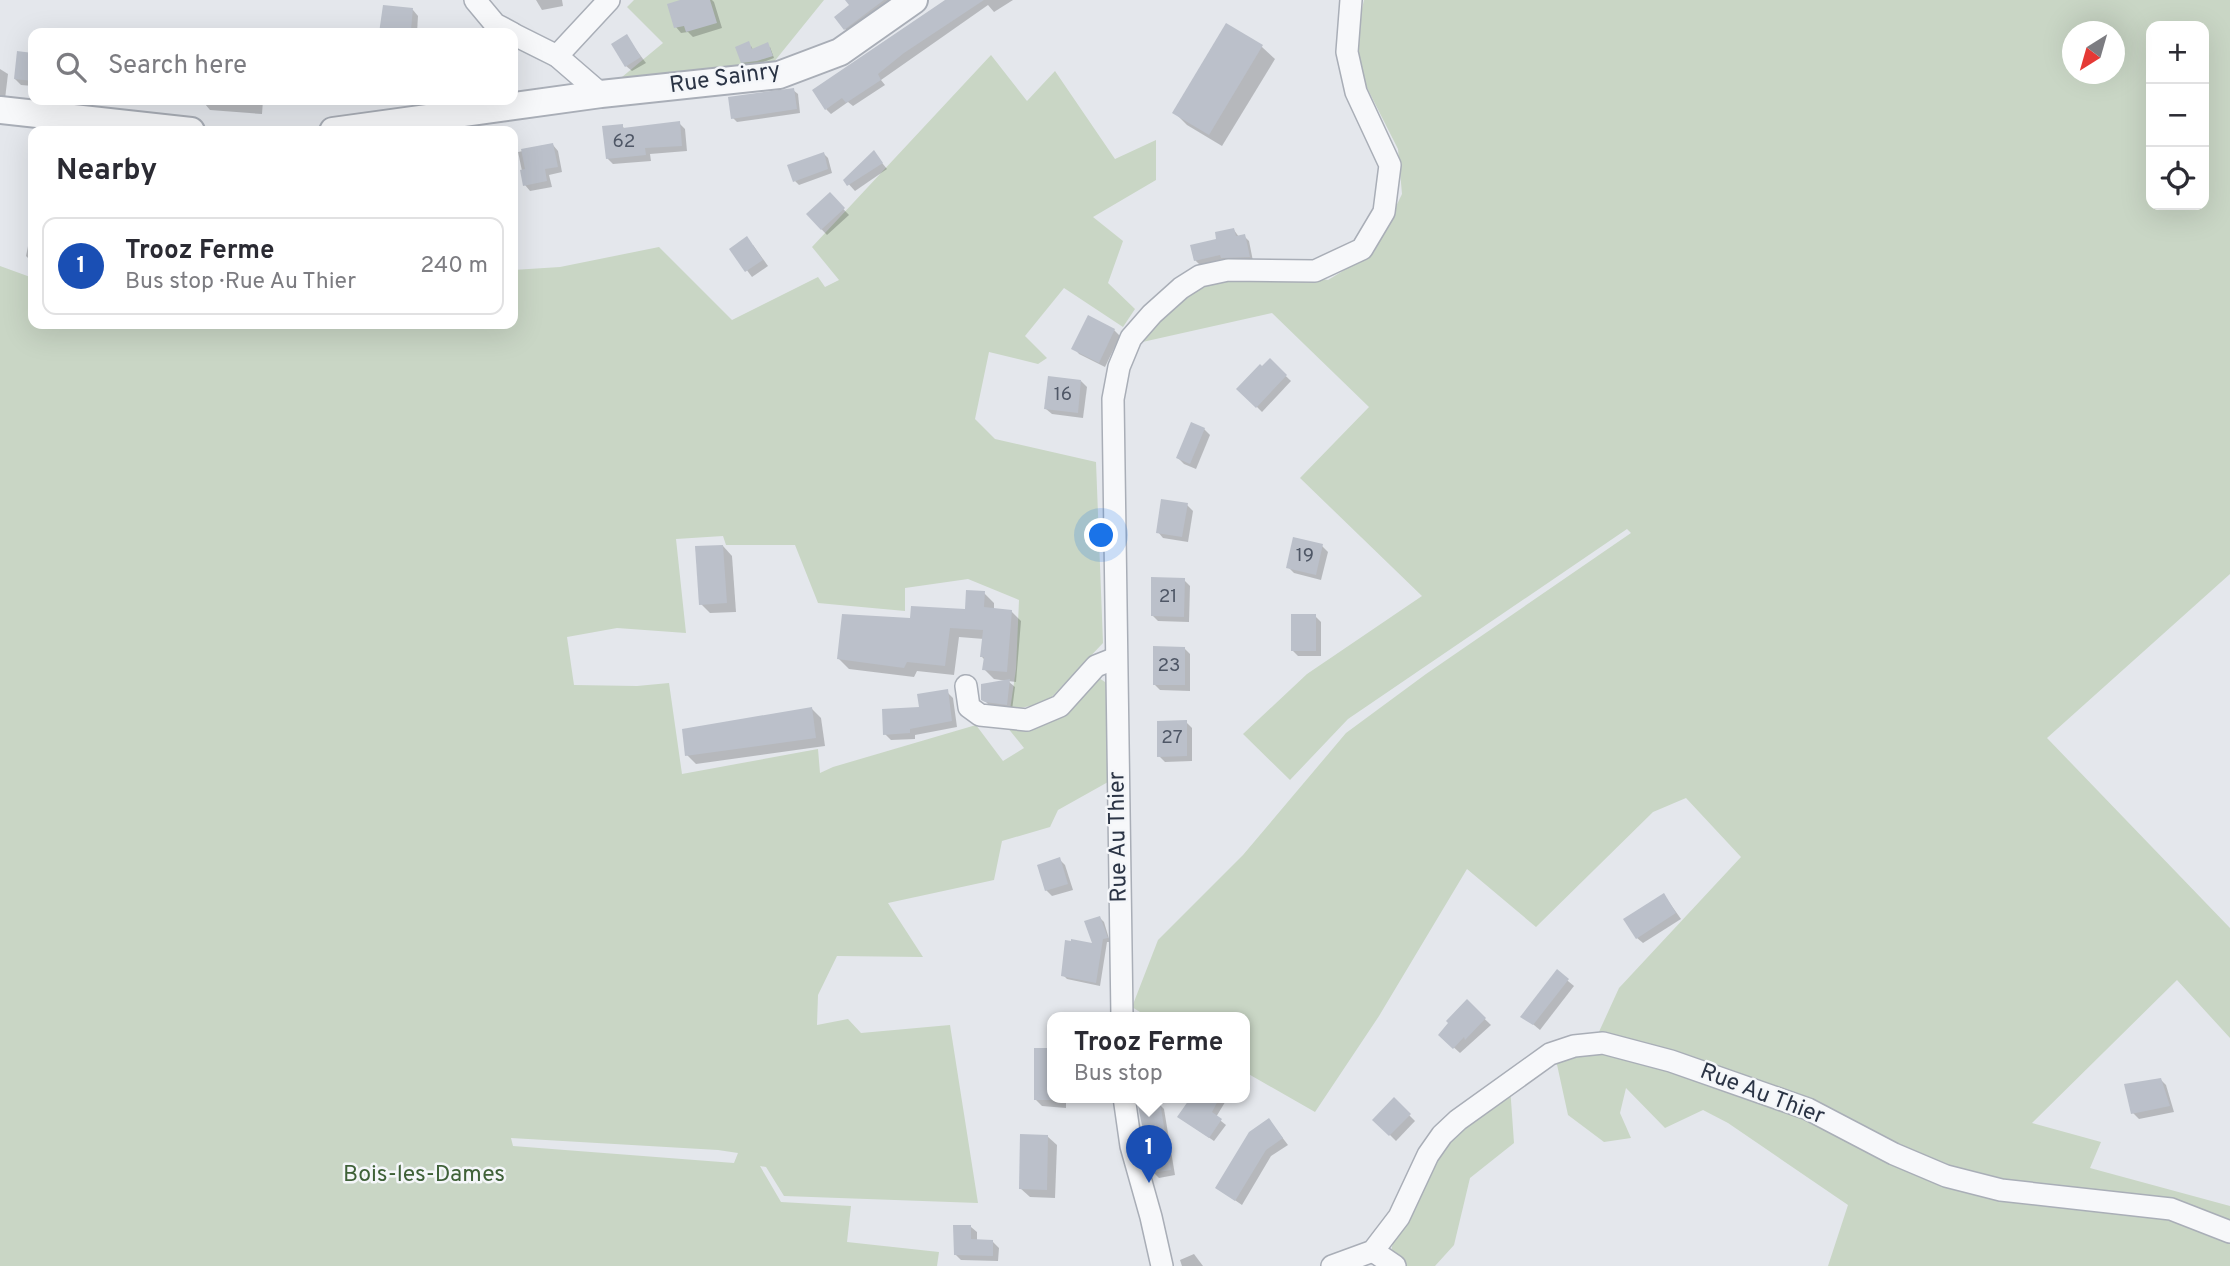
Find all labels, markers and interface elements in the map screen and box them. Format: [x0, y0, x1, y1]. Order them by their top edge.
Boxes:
north arrow [2062, 21, 2125, 84]
map controls [2146, 21, 2209, 210]
button: + [2146, 21, 2209, 84]
search box [28, 28, 518, 105]
icon: search [52, 48, 90, 86]
text: Search here [108, 50, 247, 83]
street label: Rue Sainry [668, 57, 782, 101]
button: − [2146, 84, 2209, 147]
house number: 62 [613, 130, 635, 154]
button: locate [2146, 147, 2209, 210]
text: Nearby [56, 153, 157, 190]
text: Trooz Ferme [125, 235, 275, 268]
text: 1 [76, 252, 86, 281]
text: 240 m [420, 252, 488, 281]
text: Bus stop · Rue Au Thier [125, 268, 356, 297]
house number: 16 [1054, 383, 1072, 407]
your location [1084, 518, 1118, 552]
house number: 19 [1296, 544, 1314, 568]
house number: 21 [1159, 585, 1177, 609]
house number: 23 [1157, 654, 1181, 678]
house number: 27 [1161, 726, 1183, 750]
street label: Rue Au Thier [1103, 771, 1135, 903]
popup [1047, 1012, 1250, 1103]
text: Trooz Ferme [1074, 1027, 1223, 1060]
street label: Rue Au Thier [1695, 1058, 1829, 1132]
text: Bus stop [1074, 1060, 1163, 1089]
pin: 1 [1126, 1125, 1172, 1183]
park label: Bois-les-Dames [343, 1161, 505, 1190]

